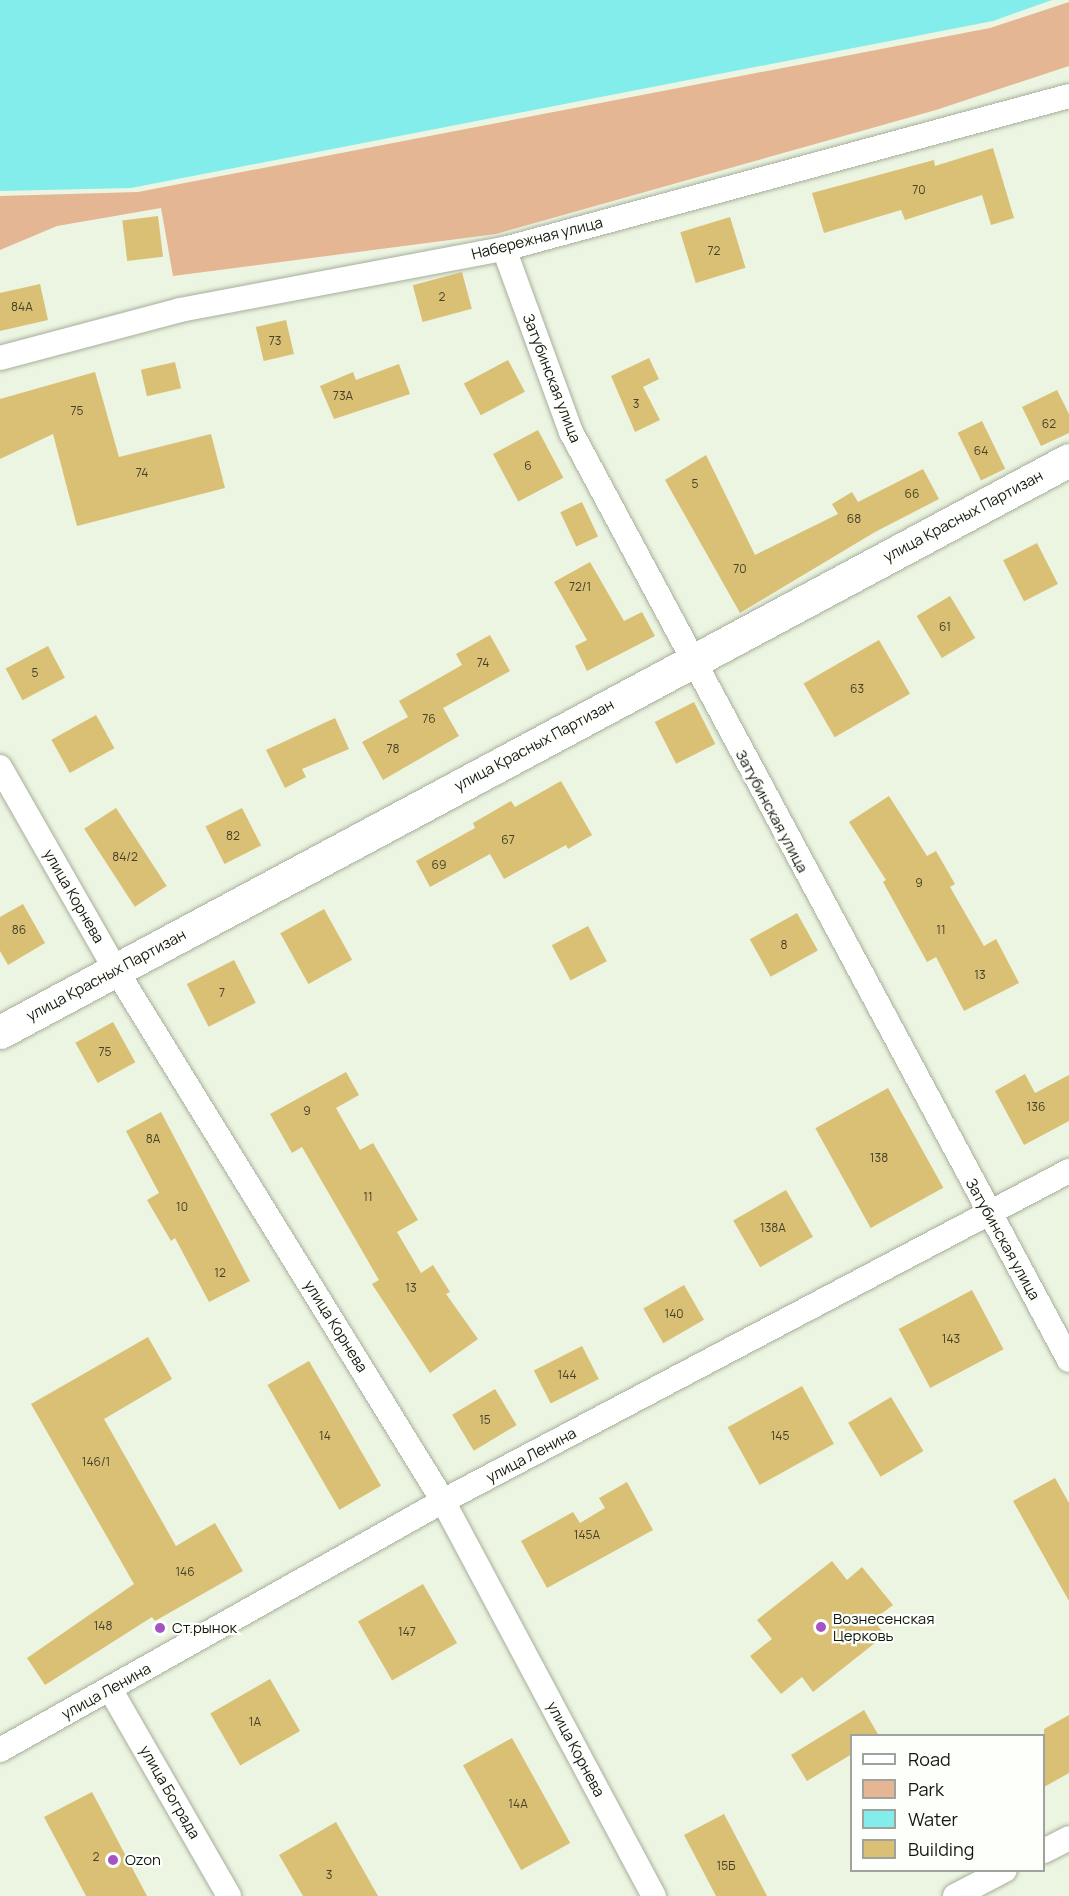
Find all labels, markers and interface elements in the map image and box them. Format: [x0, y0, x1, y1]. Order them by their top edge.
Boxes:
house number: 70 [912, 183, 926, 197]
street label: Набережная улица [469, 213, 605, 263]
house number: 72 [708, 244, 720, 258]
house number: 2 [439, 290, 445, 304]
house number: 84А [11, 300, 33, 314]
street label: Затубинская улица [519, 311, 585, 445]
house number: 73 [269, 334, 281, 348]
house number: 73А [333, 389, 353, 403]
house number: 3 [633, 397, 639, 411]
house number: 75 [71, 404, 83, 418]
house number: 62 [1042, 417, 1056, 431]
house number: 64 [974, 444, 988, 458]
house number: 6 [524, 459, 532, 473]
house number: 74 [136, 466, 148, 480]
street label: улица Красных Партизан [880, 466, 1046, 566]
house number: 5 [692, 477, 698, 491]
house number: 66 [905, 487, 919, 501]
house number: 68 [847, 512, 861, 526]
house number: 70 [733, 562, 747, 576]
house number: 72/1 [569, 580, 591, 594]
house number: 61 [939, 620, 951, 634]
house number: 74 [477, 656, 489, 670]
house number: 5 [32, 666, 38, 680]
house number: 63 [850, 682, 864, 696]
street label: улица Красных Партизан [451, 695, 617, 795]
house number: 76 [422, 712, 436, 726]
house number: 78 [387, 742, 399, 756]
street label: Затубинская улица [732, 746, 812, 876]
house number: 82 [226, 829, 240, 843]
house number: 67 [501, 833, 515, 847]
street label: улица Корнева [40, 846, 108, 946]
house number: 84/2 [112, 850, 138, 864]
house number: 69 [432, 858, 446, 872]
house number: 9 [915, 876, 923, 890]
house number: 86 [12, 923, 26, 937]
house number: 11 [936, 923, 946, 937]
street label: улица Красных Партизан [23, 925, 189, 1025]
house number: 8 [781, 938, 787, 952]
house number: 13 [974, 968, 986, 982]
house number: 7 [219, 986, 225, 1000]
house number: 75 [99, 1045, 111, 1059]
house number: 136 [1027, 1100, 1045, 1114]
house number: 9 [303, 1104, 311, 1118]
house number: 8А [146, 1132, 160, 1146]
house number: 138 [870, 1151, 888, 1165]
street label: Затубинская улица [962, 1175, 1044, 1303]
house number: 11 [363, 1190, 373, 1204]
house number: 10 [176, 1200, 188, 1214]
house number: 138А [760, 1221, 786, 1235]
house number: 12 [214, 1266, 226, 1280]
street label: улица Корнева [300, 1277, 372, 1375]
house number: 13 [405, 1281, 417, 1295]
house number: 140 [664, 1307, 684, 1321]
house number: 143 [942, 1332, 960, 1346]
house number: 144 [558, 1368, 576, 1382]
house number: 15 [479, 1413, 491, 1427]
street label: улица Ленина [483, 1424, 579, 1486]
house number: 14 [319, 1429, 331, 1443]
house number: 145 [771, 1429, 789, 1443]
house number: 146/1 [82, 1455, 110, 1469]
house number: 145А [574, 1528, 600, 1542]
house number: 146 [175, 1565, 195, 1579]
place label: Вознесенская Церковь [833, 1609, 934, 1644]
house number: 148 [94, 1619, 112, 1633]
place label: Ст.рынок [172, 1619, 237, 1637]
marker: Вознесенская Церковь [814, 1620, 828, 1634]
marker: Ст.рынок [153, 1621, 167, 1635]
house number: 147 [398, 1625, 416, 1639]
street label: улица Ленина [58, 1659, 154, 1723]
street label: улица Корнева [543, 1698, 609, 1800]
house number: 1А [249, 1715, 261, 1729]
legend [850, 1734, 1045, 1872]
street label: улица Бограда [136, 1742, 204, 1842]
text: Road [908, 1747, 951, 1771]
text: Park [908, 1777, 944, 1801]
house number: 14А [508, 1797, 528, 1811]
text: Water [908, 1807, 958, 1831]
text: Building [908, 1837, 974, 1861]
house number: 2 [93, 1850, 99, 1864]
place label: Ozon [125, 1851, 161, 1869]
marker: Ozon [106, 1853, 120, 1867]
house number: 15Б [717, 1859, 735, 1873]
house number: 3 [326, 1868, 332, 1882]

